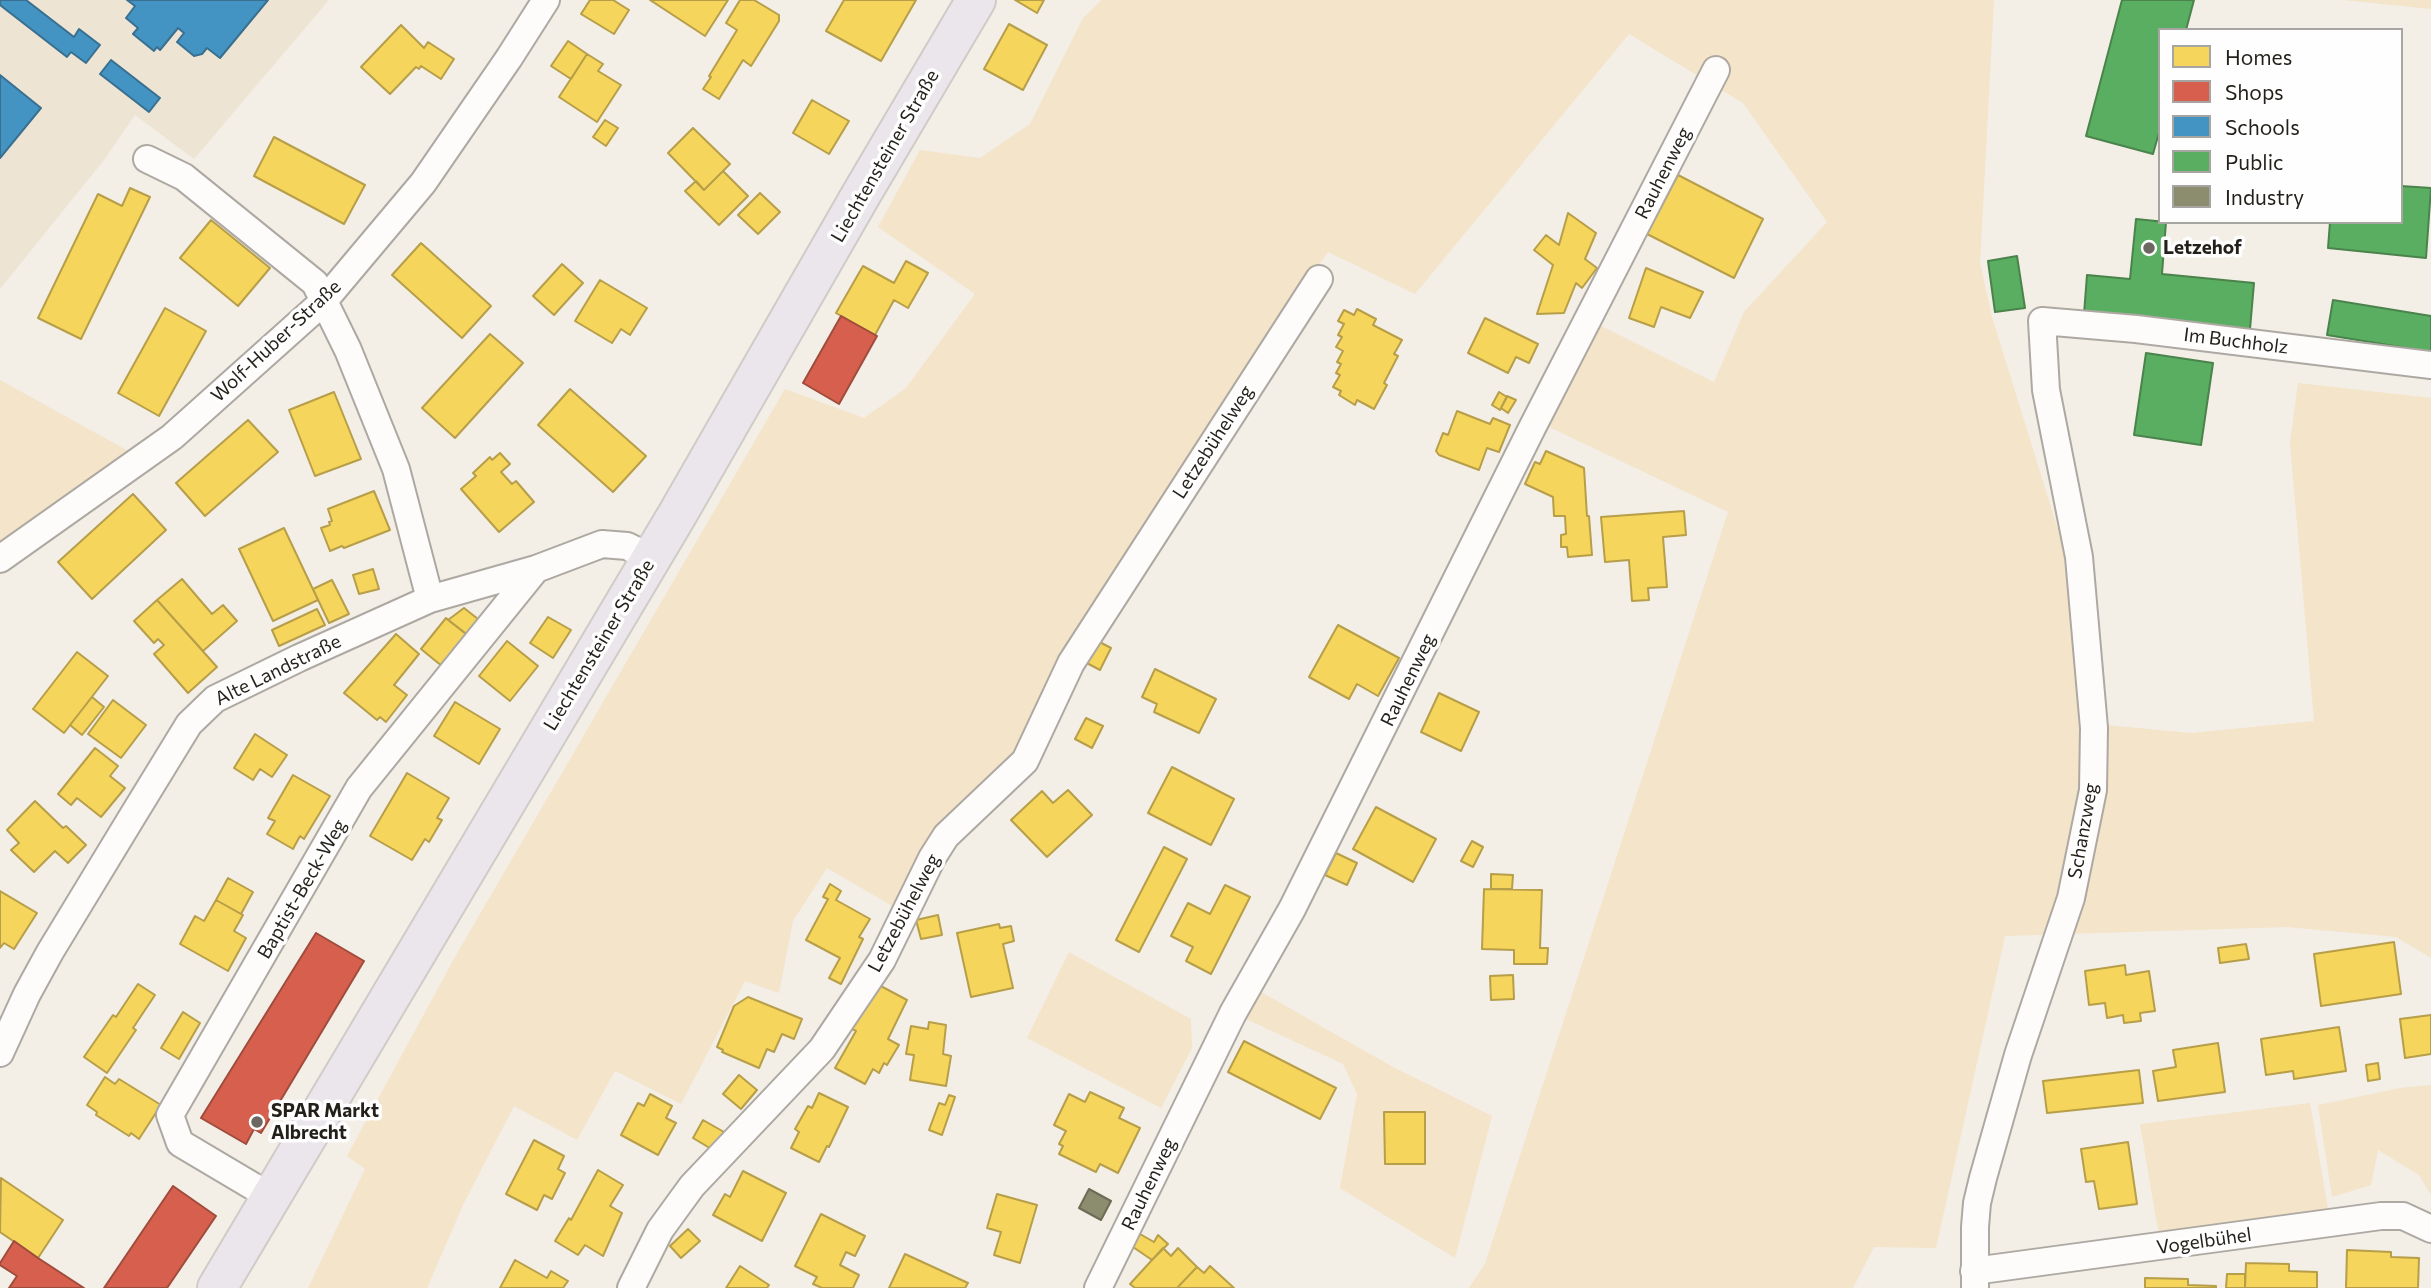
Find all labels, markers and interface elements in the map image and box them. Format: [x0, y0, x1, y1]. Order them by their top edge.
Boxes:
legend [2158, 28, 2403, 224]
text: Homes [2225, 44, 2292, 69]
street label: Liechtensteiner Straße [826, 66, 944, 246]
text: Shops [2225, 79, 2284, 104]
text: Schools [2225, 114, 2300, 139]
street label: Rauhenweg [1630, 123, 1696, 223]
text: Public [2225, 149, 2283, 174]
text: Industry [2225, 184, 2304, 209]
place label: Letzehof [2163, 237, 2242, 259]
marker: Letzehof [2141, 240, 2157, 256]
street label: Wolf-Huber-Straße [207, 275, 345, 407]
street label: Im Buchholz [2182, 323, 2290, 359]
street label: Letzebühelweg [1168, 381, 1258, 503]
street label: Liechtensteiner Straße [539, 555, 659, 735]
street label: Alte Landstraße [211, 630, 345, 710]
street label: Rauhenweg [1376, 630, 1440, 730]
street label: Schanzweg [2063, 781, 2103, 881]
street label: Baptist-Beck-Weg [253, 815, 351, 963]
street label: Letzebühelweg [863, 850, 945, 976]
place label: SPAR Markt Albrecht [271, 1100, 379, 1144]
marker: SPAR Markt Albrecht [249, 1114, 265, 1130]
street label: Rauhenweg [1117, 1134, 1181, 1234]
street label: Vogelbühel [2155, 1223, 2253, 1259]

